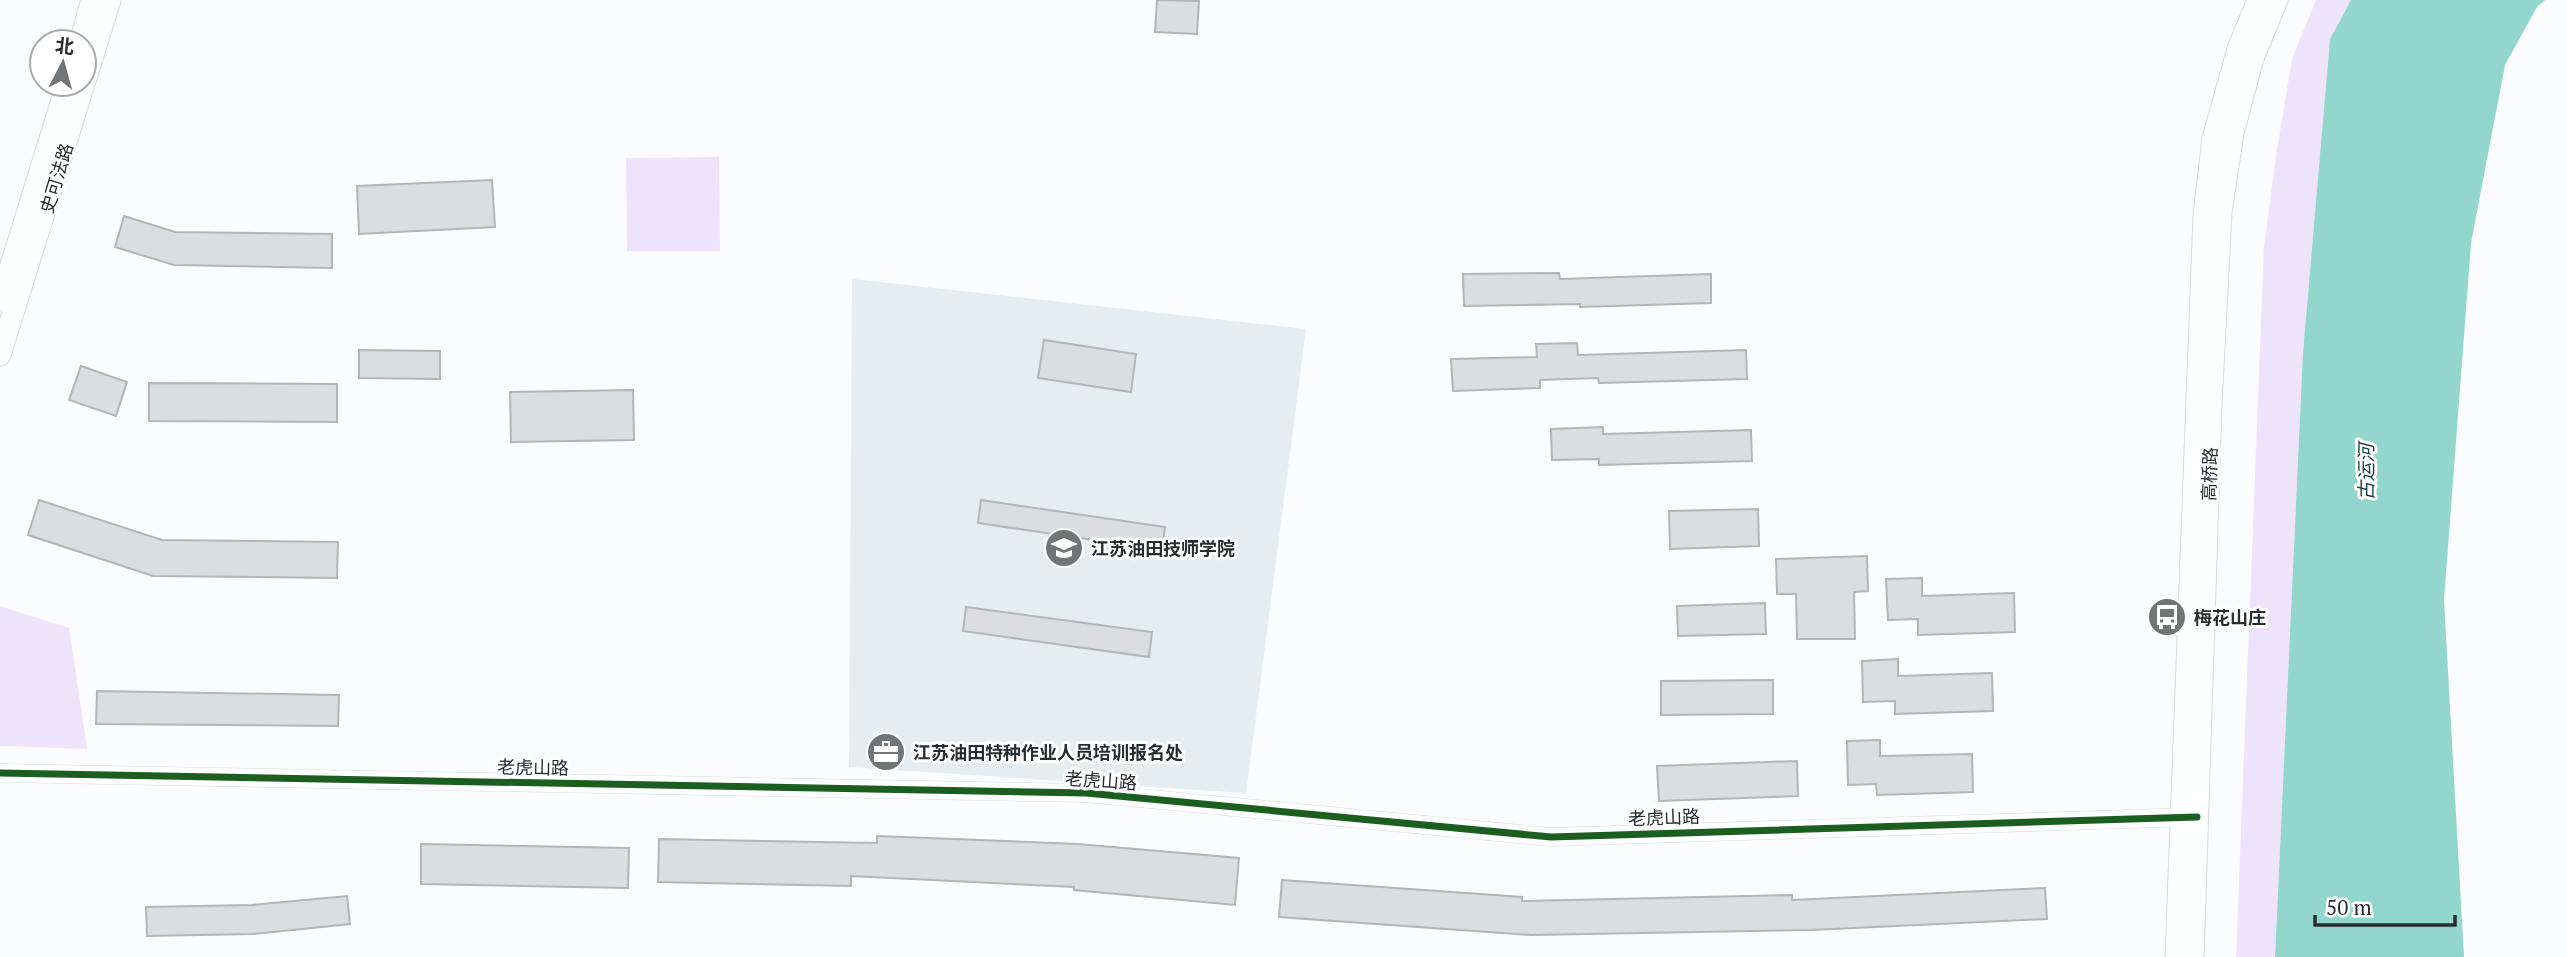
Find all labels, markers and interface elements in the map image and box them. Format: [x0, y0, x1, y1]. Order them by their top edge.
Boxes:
north arrow [28, 28, 98, 98]
text: 北 [54, 32, 76, 59]
street label: 史可法路 [34, 140, 78, 216]
water label: 古运河 [2353, 440, 2378, 501]
street label: 高桥路 [2196, 447, 2222, 501]
school or university icon: 江苏油田技师学院 [1043, 527, 1085, 569]
place label: 江苏油田技师学院 [1091, 536, 1235, 560]
bus stop icon: 梅花山庄 [2146, 596, 2188, 638]
place label: 梅花山庄 [2194, 605, 2266, 629]
office icon: 江苏油田特种作业人员培训报名处 [865, 731, 907, 773]
place label: 江苏油田特种作业人员培训报名处 [913, 740, 1183, 764]
street label: 老虎山路 [497, 754, 569, 780]
street label: 老虎山路 [1064, 766, 1138, 794]
street label: 老虎山路 [1628, 804, 1700, 830]
scale bar [2315, 884, 2455, 928]
text: 50 m [2326, 893, 2372, 921]

